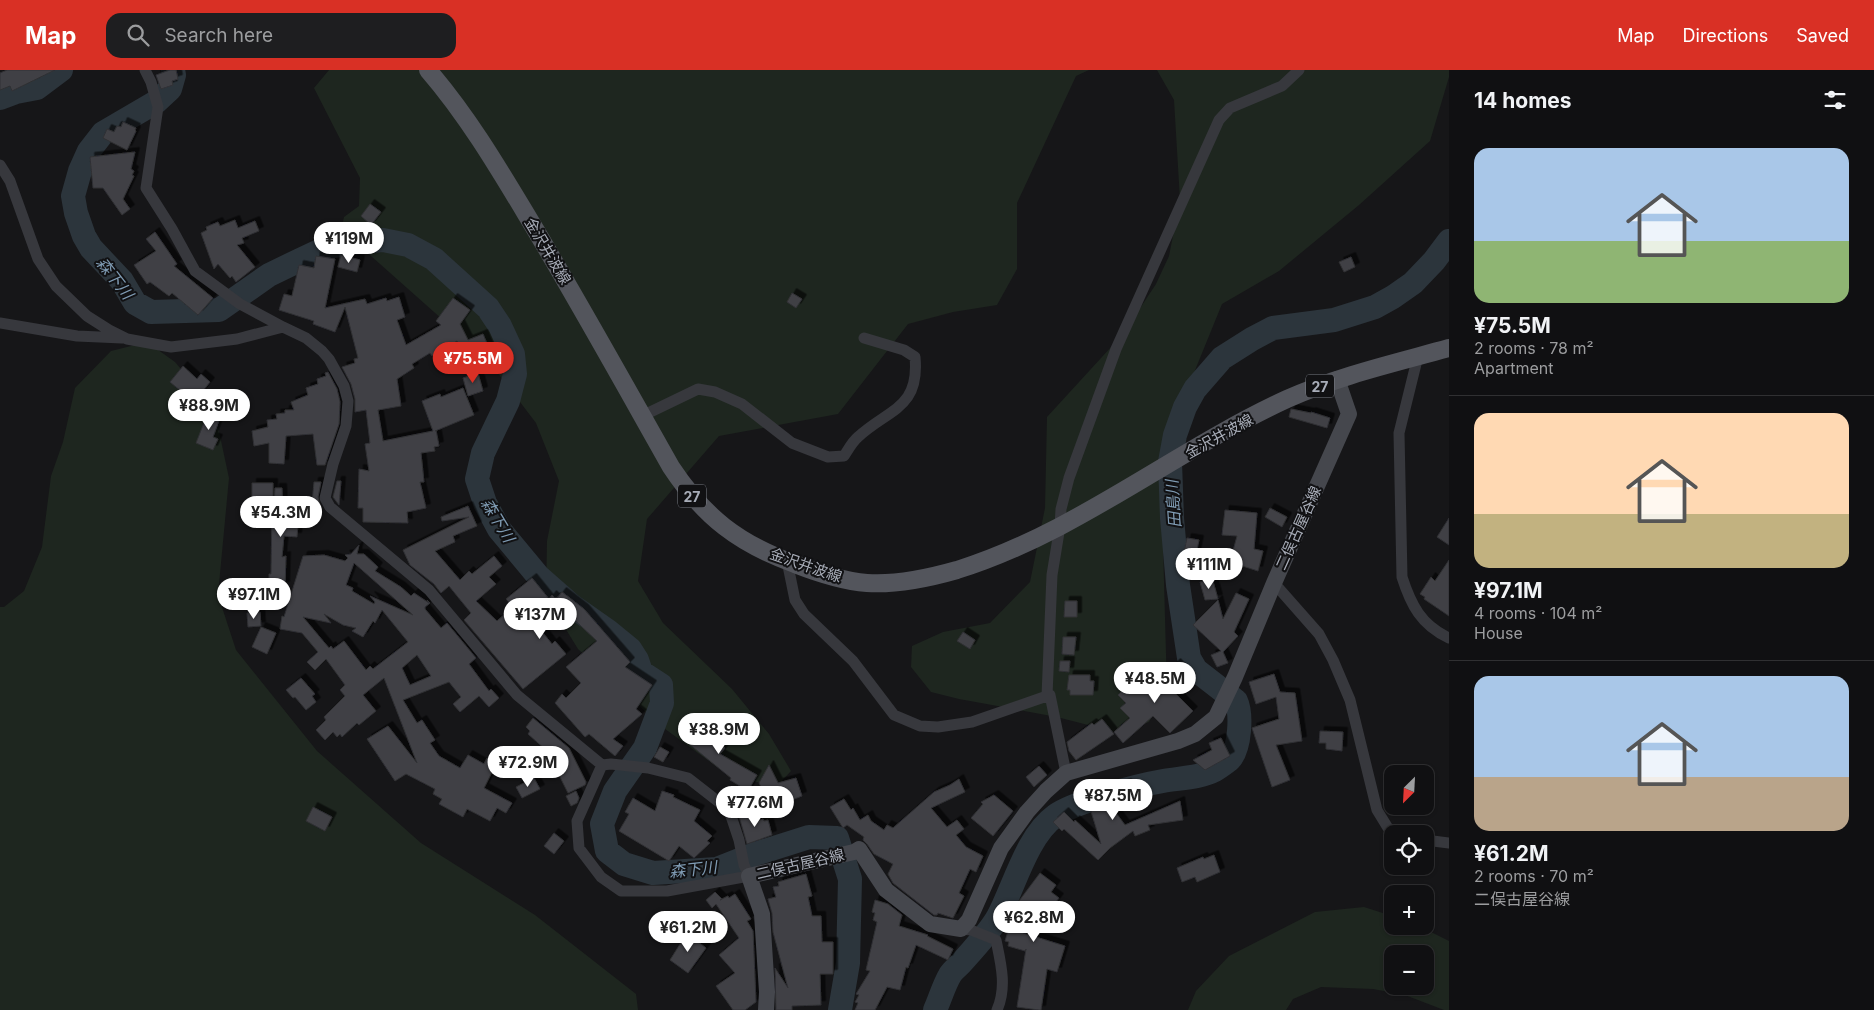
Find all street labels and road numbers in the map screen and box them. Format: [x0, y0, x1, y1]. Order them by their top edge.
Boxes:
street label: 金沢井波線 [521, 214, 575, 288]
road number: 27 [1306, 374, 1334, 398]
street label: 金沢井波線 [1182, 410, 1256, 462]
street label: 二俣古屋谷線 [1271, 483, 1325, 573]
road number: 27 [678, 484, 706, 508]
street label: 金沢井波線 [767, 544, 845, 586]
street label: 二俣古屋谷線 [754, 845, 846, 883]

